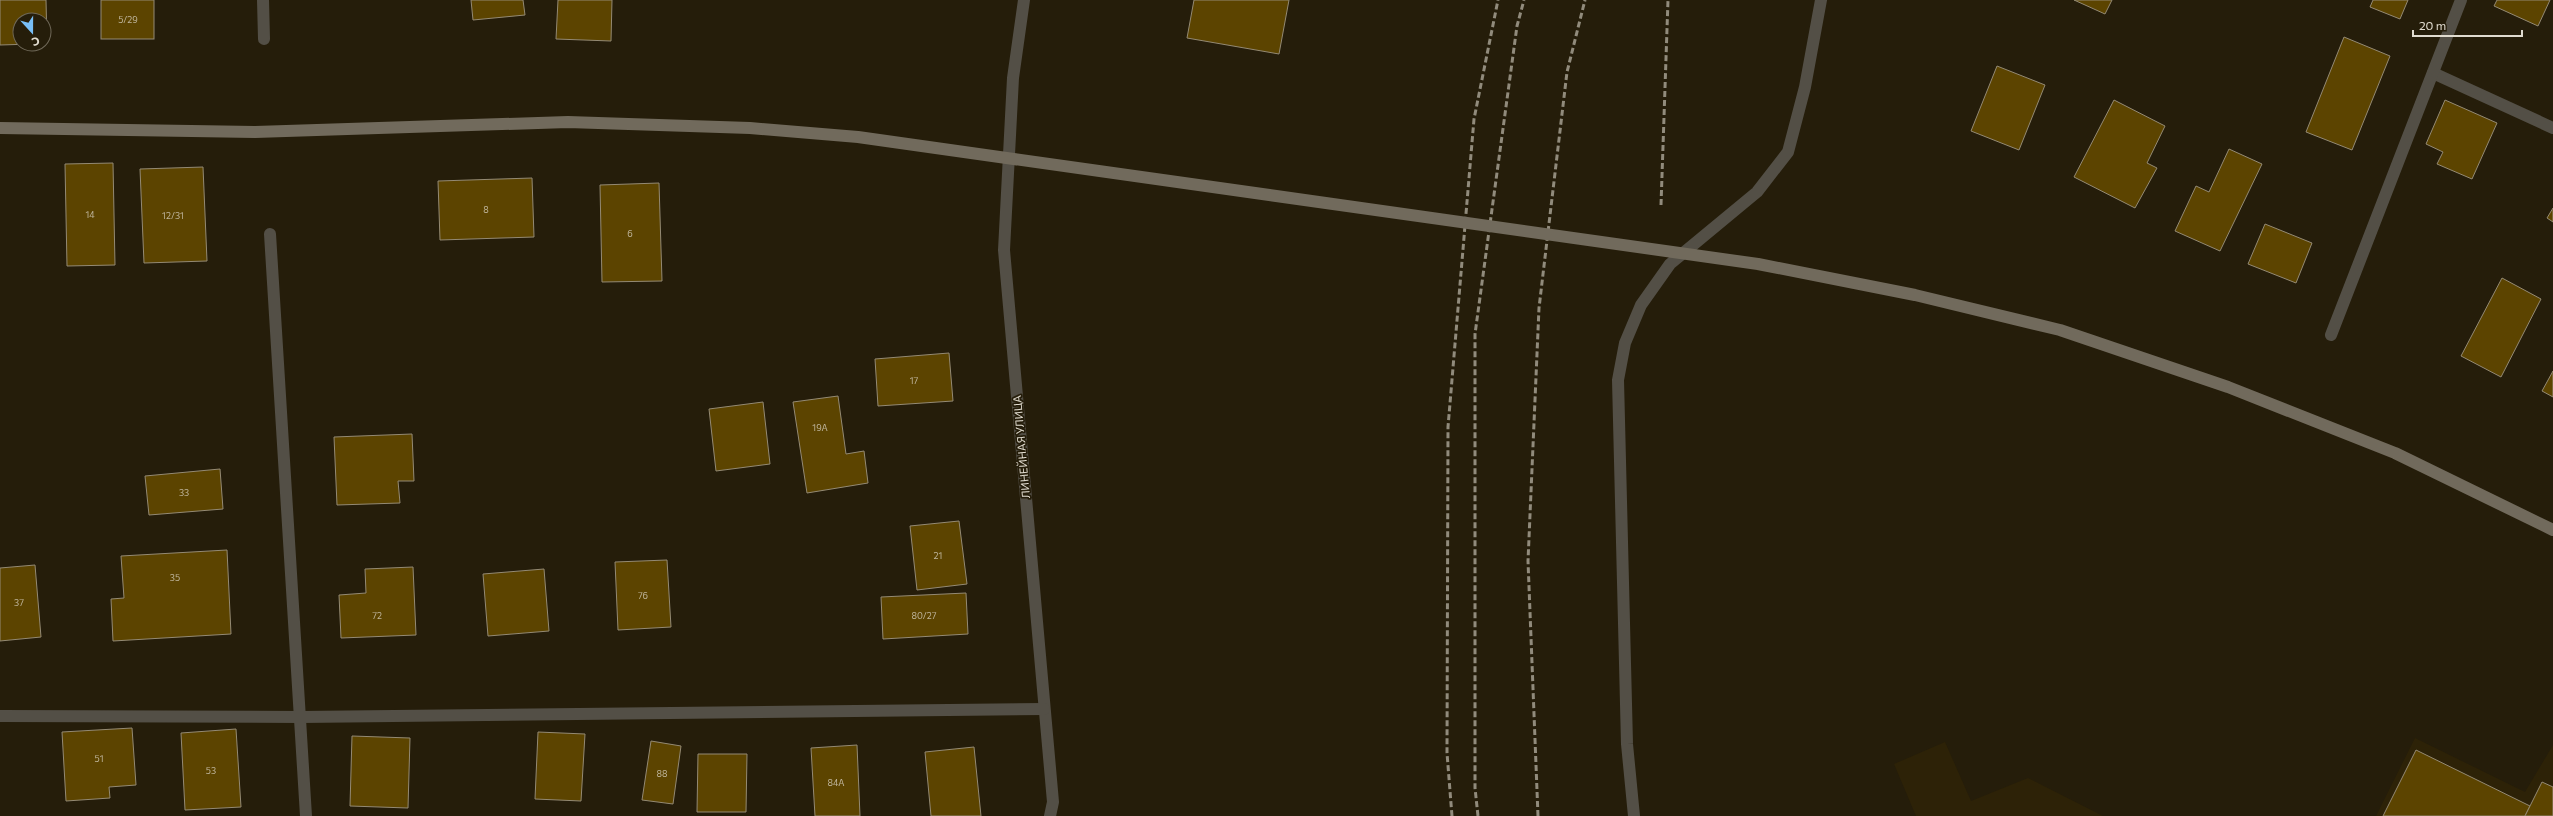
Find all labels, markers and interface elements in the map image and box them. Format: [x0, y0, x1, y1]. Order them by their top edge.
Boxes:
north arrow [12, 12, 52, 52]
scale bar [2413, 12, 2522, 38]
house number: 5/29 [118, 14, 138, 25]
text: 20 m [2419, 18, 2446, 32]
text: С [29, 34, 42, 49]
house number: 8 [483, 204, 489, 215]
house number: 14 [85, 209, 95, 220]
house number: 12/31 [162, 210, 184, 221]
house number: 6 [627, 228, 633, 239]
house number: 17 [910, 375, 919, 386]
street label: ЛИНЕЙНАЯ УЛИЦА [1009, 394, 1032, 499]
house number: 19А [812, 422, 828, 433]
house number: 33 [179, 487, 189, 498]
house number: 21 [934, 550, 942, 561]
house number: 35 [170, 572, 180, 583]
house number: 76 [638, 590, 648, 601]
house number: 37 [14, 597, 24, 608]
house number: 72 [372, 610, 382, 621]
house number: 80/27 [912, 610, 937, 621]
house number: 51 [94, 753, 104, 764]
house number: 53 [206, 765, 216, 776]
house number: 88 [657, 768, 667, 779]
house number: 84А [827, 777, 845, 788]

